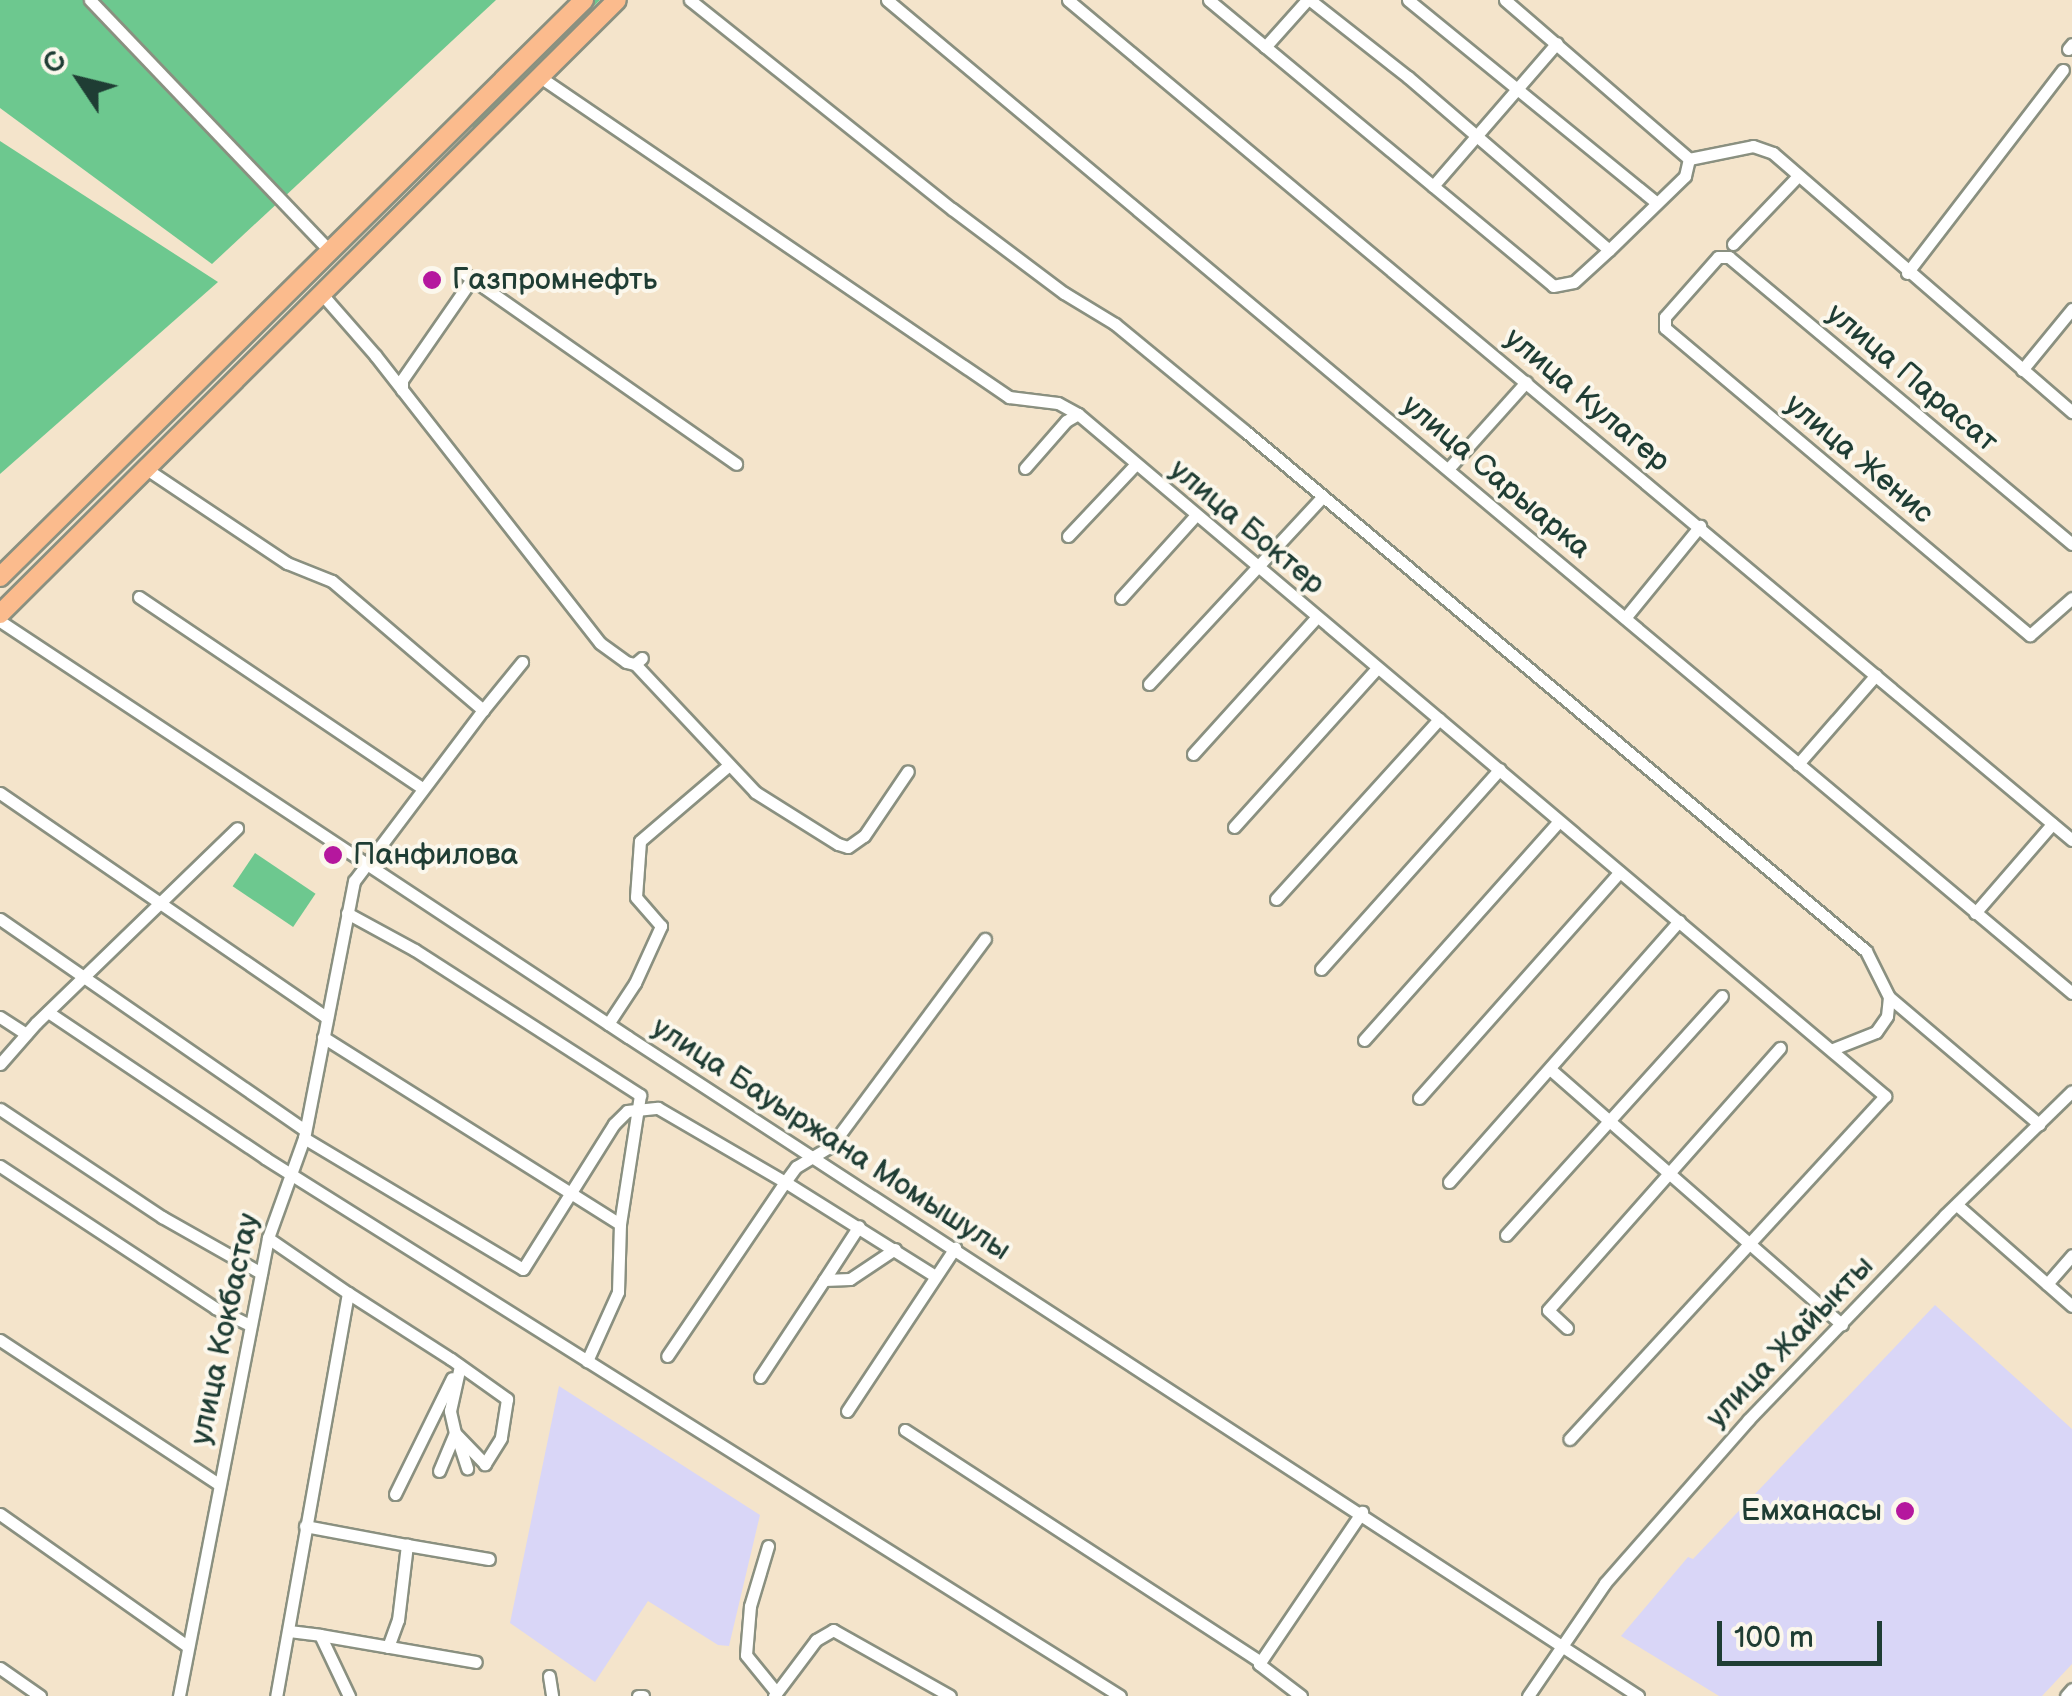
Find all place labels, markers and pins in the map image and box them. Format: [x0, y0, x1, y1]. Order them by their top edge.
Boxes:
place label: Газпромнефть [452, 262, 657, 298]
marker: Газпромнефть [421, 269, 443, 291]
place label: Панфилова [353, 837, 518, 873]
marker: Панфилова [322, 844, 344, 866]
place label: Емханасы [1741, 1493, 1882, 1529]
marker: Емханасы [1892, 1498, 1918, 1524]

